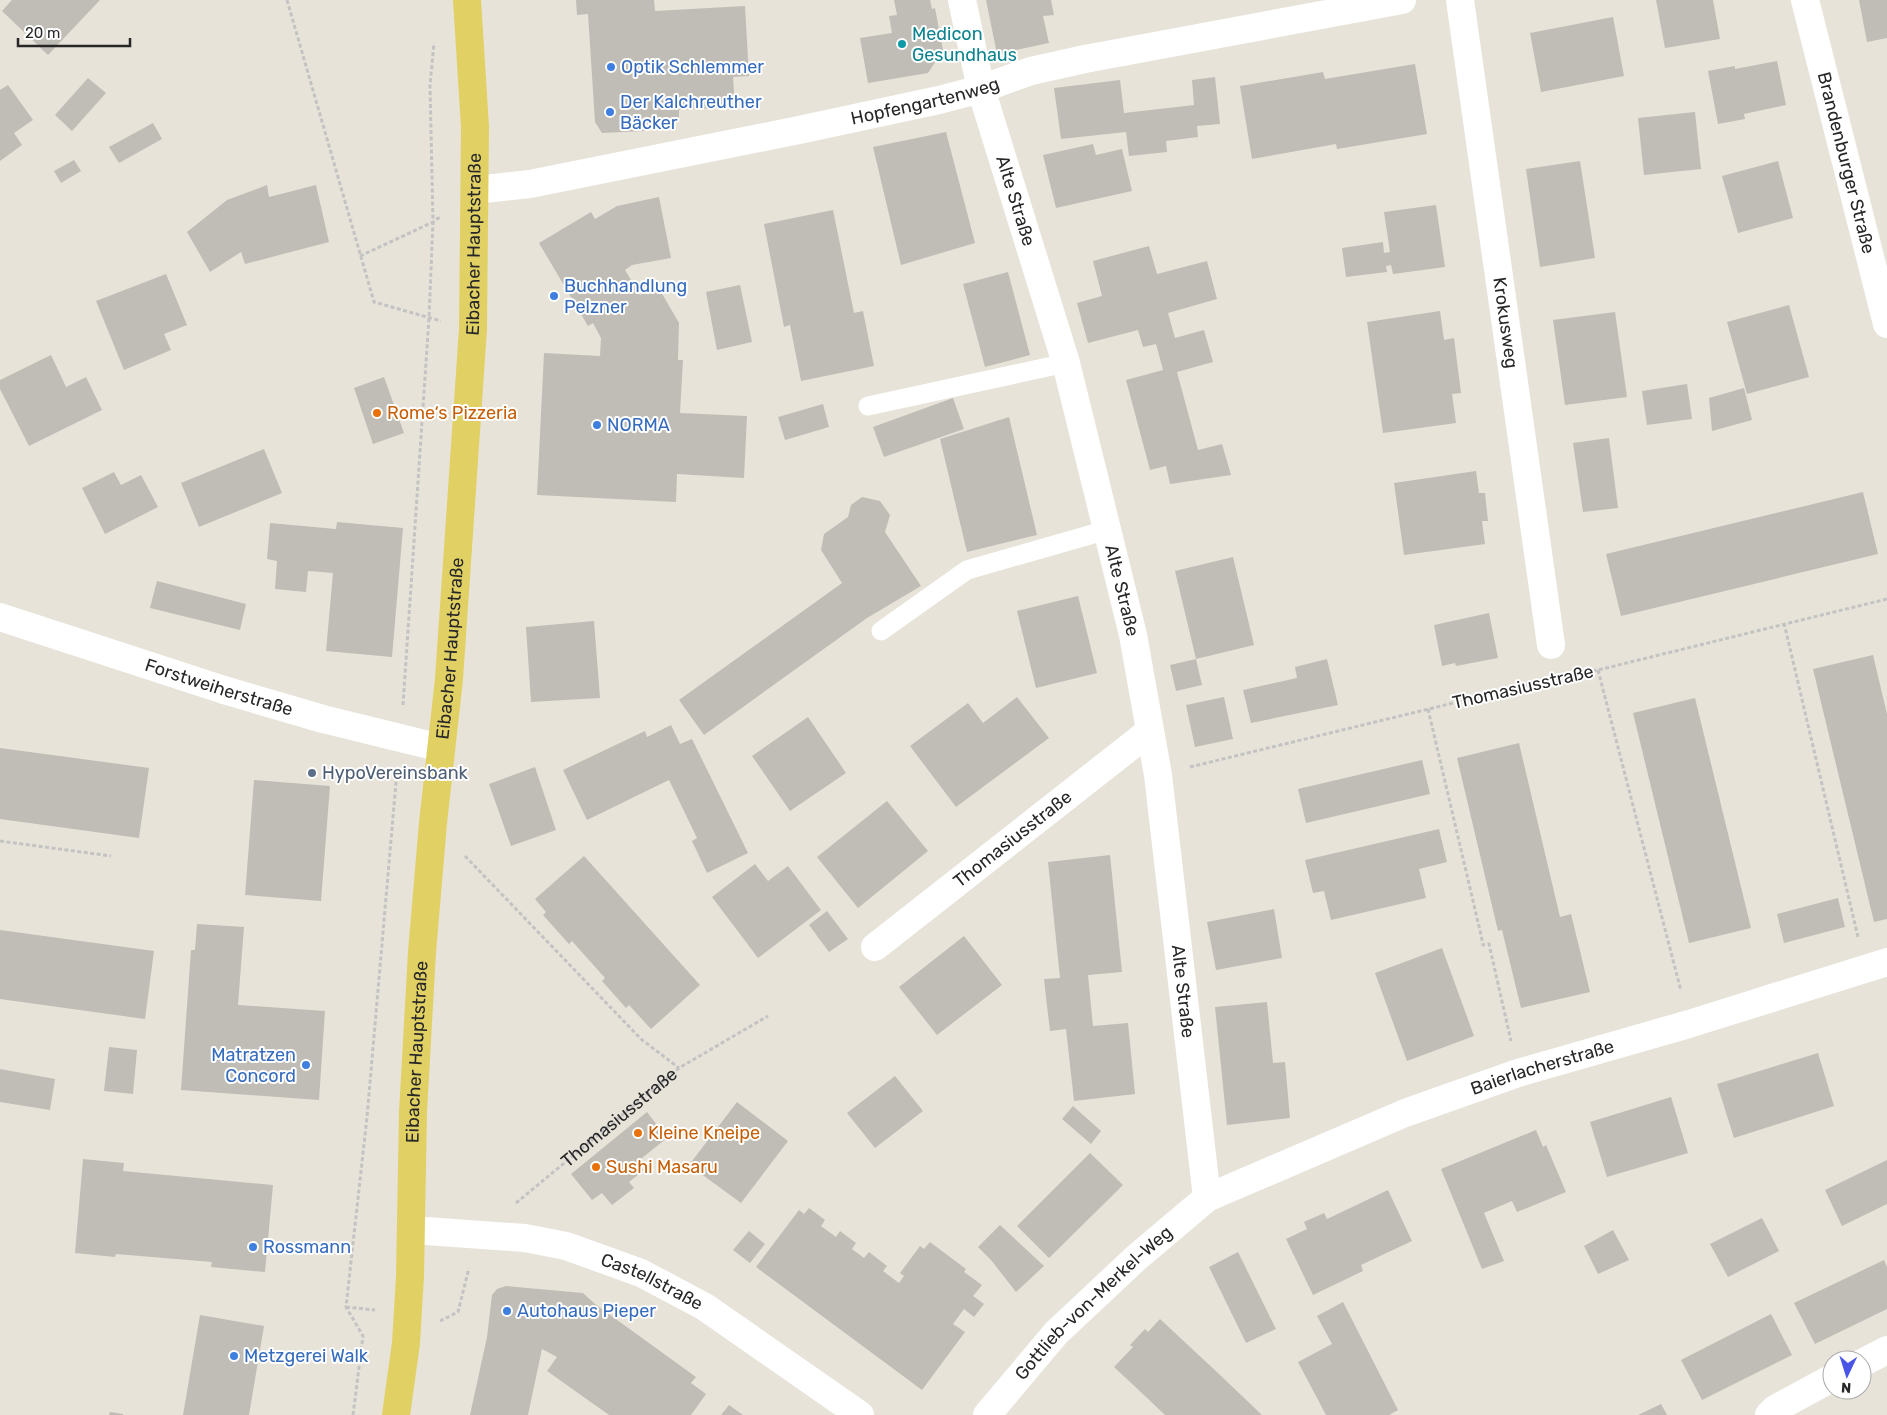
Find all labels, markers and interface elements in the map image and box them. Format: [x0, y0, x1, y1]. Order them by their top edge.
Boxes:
scale bar [18, 15, 130, 47]
place label: Medicon Gesundhaus [912, 23, 1017, 66]
text: 20 m [25, 24, 60, 42]
marker: Medicon Gesundhaus [896, 38, 908, 50]
place label: Optik Schlemmer [621, 56, 764, 78]
marker: Optik Schlemmer [605, 61, 617, 73]
street label: Brandenburger Straße [1813, 70, 1880, 256]
street label: Hopfengartenweg [849, 72, 1002, 130]
place label: Der Kalchreuther Bäcker [620, 91, 762, 134]
marker: Der Kalchreuther Bäcker [604, 106, 616, 118]
street label: Eibacher Hauptstraße [462, 153, 486, 336]
street label: Alte Straße [991, 153, 1040, 249]
place label: Buchhandlung Pelzner [564, 275, 687, 318]
street label: Krokusweg [1488, 276, 1523, 370]
marker: Buchhandlung Pelzner [548, 290, 560, 302]
place label: Rome‘s Pizzeria [387, 402, 517, 424]
marker: Rome‘s Pizzeria [371, 407, 383, 419]
place label: NORMA [607, 414, 670, 436]
marker: NORMA [591, 419, 603, 431]
street label: Alte Straße [1100, 542, 1144, 638]
street label: Eibacher Hauptstraße [431, 557, 468, 741]
street label: Forstweiherstraße [142, 654, 296, 721]
street label: Thomasiusstraße [1450, 660, 1596, 714]
place label: HypoVereinsbank [322, 762, 469, 784]
marker: HypoVereinsbank [306, 767, 318, 779]
street label: Thomasiusstraße [949, 786, 1076, 892]
street label: Alte Straße [1167, 944, 1199, 1039]
street label: Eibacher Hauptstraße [401, 960, 432, 1143]
street label: Baierlacherstraße [1468, 1035, 1617, 1100]
place label: Matratzen Concord [211, 1044, 296, 1087]
marker: Matratzen Concord [300, 1059, 312, 1071]
street label: Thomasiusstraße [557, 1063, 682, 1172]
place label: Kleine Kneipe [648, 1122, 760, 1144]
marker: Kleine Kneipe [632, 1127, 644, 1139]
place label: Sushi Masaru [606, 1156, 718, 1178]
marker: Sushi Masaru [590, 1161, 602, 1173]
street label: Gottlieb-von-Merkel-Weg [1010, 1221, 1177, 1385]
place label: Rossmann [263, 1236, 351, 1258]
marker: Rossmann [247, 1241, 259, 1253]
street label: Castellstraße [598, 1248, 707, 1315]
place label: Autohaus Pieper [517, 1300, 656, 1322]
marker: Autohaus Pieper [501, 1305, 513, 1317]
place label: Metzgerei Walk [244, 1345, 369, 1367]
marker: Metzgerei Walk [228, 1350, 240, 1362]
north arrow [1822, 1350, 1872, 1400]
text: N [1841, 1379, 1852, 1396]

